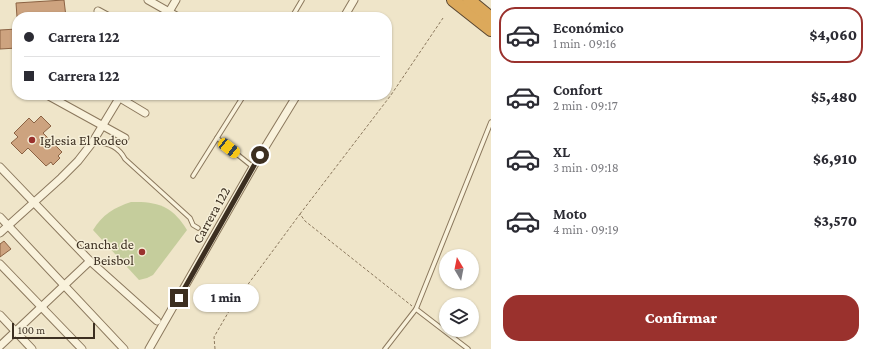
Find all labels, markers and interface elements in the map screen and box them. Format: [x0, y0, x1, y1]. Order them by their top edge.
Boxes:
icon: car [505, 17, 541, 53]
text: Económico [553, 20, 624, 36]
text: $4,060 [809, 27, 857, 43]
text: Carrera 122 [48, 29, 120, 45]
text: 1 min · 09:16 [553, 36, 616, 51]
text: Carrera 122 [48, 68, 120, 84]
icon: car [505, 79, 541, 115]
text: Confort [553, 82, 602, 98]
text: $5,480 [811, 89, 857, 105]
text: 2 min · 09:17 [553, 98, 618, 113]
place label: Iglesia El Rodeo [40, 132, 128, 148]
marker: Iglesia El Rodeo [27, 135, 37, 145]
car [216, 136, 242, 160]
icon: car [505, 141, 541, 177]
text: XL [553, 144, 570, 160]
route start [251, 146, 269, 164]
text: $6,910 [813, 151, 857, 167]
text: 3 min · 09:18 [553, 160, 619, 175]
street label: Carrera 122 [189, 184, 233, 246]
icon: car [505, 203, 541, 239]
text: Moto [553, 206, 587, 222]
text: $3,570 [814, 213, 857, 229]
text: 4 min · 09:19 [553, 222, 619, 237]
place label: Cancha de Beisbol [76, 236, 134, 268]
marker: Cancha de Beisbol [137, 247, 147, 257]
north arrow [439, 249, 479, 289]
map controls [439, 249, 479, 337]
callout: 1 min [193, 284, 259, 312]
route end [170, 289, 188, 307]
text: 1 min [211, 290, 241, 305]
button: Confirmar [503, 295, 859, 341]
button: layers [439, 297, 479, 337]
scale bar [12, 321, 95, 340]
text: 100 m [18, 324, 45, 336]

